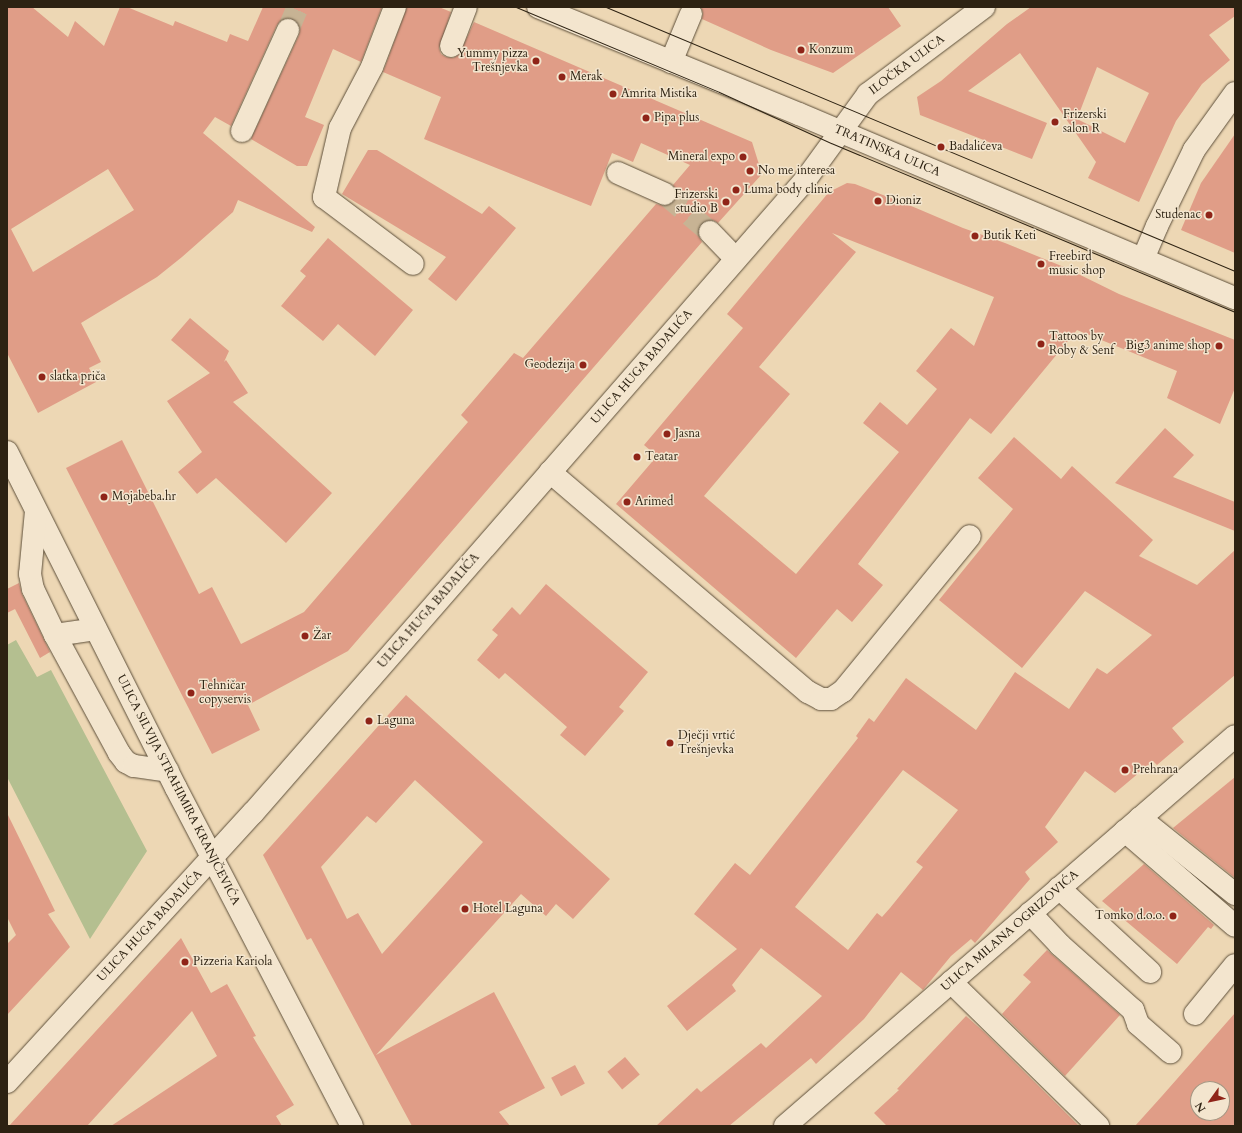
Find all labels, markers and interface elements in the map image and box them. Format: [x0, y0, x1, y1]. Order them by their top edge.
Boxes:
street label: ILOČKA ULICA [867, 32, 947, 98]
place label: Konzum [809, 43, 853, 57]
marker: Konzum [796, 45, 806, 55]
place label: Yummy pizza Trešnjevka [457, 47, 528, 75]
marker: Yummy pizza Trešnjevka [531, 56, 541, 66]
place label: Merak [570, 70, 603, 84]
marker: Merak [557, 72, 567, 82]
place label: Amrita Mistika [621, 87, 697, 101]
marker: Amrita Mistika [608, 89, 618, 99]
place label: Frizerski salon R [1063, 108, 1107, 136]
place label: Pipa plus [654, 111, 699, 125]
marker: Pipa plus [641, 113, 651, 123]
marker: Frizerski salon R [1050, 117, 1060, 127]
street label: TRATINSKA ULICA [832, 122, 942, 180]
place label: Badalićeva [949, 140, 1003, 154]
marker: Badalićeva [936, 142, 946, 152]
place label: Mineral expo [668, 150, 735, 164]
marker: Mineral expo [738, 152, 748, 162]
place label: No me interesa [758, 164, 835, 178]
marker: No me interesa [745, 166, 755, 176]
place label: Luma body clinic [744, 183, 833, 197]
marker: Luma body clinic [731, 185, 741, 195]
place label: Frizerski studio B [674, 188, 718, 216]
place label: Dioniz [886, 194, 921, 208]
marker: Dioniz [873, 196, 883, 206]
marker: Frizerski studio B [721, 197, 731, 207]
place label: Studenac [1155, 208, 1201, 222]
marker: Studenac [1204, 210, 1214, 220]
place label: Butik Keti [983, 229, 1036, 243]
marker: Butik Keti [970, 231, 980, 241]
place label: Freebird music shop [1049, 250, 1105, 278]
marker: Freebird music shop [1036, 259, 1046, 269]
street label: ULICA HUGA BADALIĆA [588, 307, 696, 427]
place label: Tattoos by Roby & Senf [1049, 330, 1114, 358]
marker: Tattoos by Roby & Senf [1036, 339, 1046, 349]
place label: Big3 anime shop [1126, 339, 1211, 353]
marker: Big3 anime shop [1214, 341, 1224, 351]
place label: Geodezija [524, 358, 575, 372]
marker: Geodezija [578, 360, 588, 370]
place label: slatka priča [50, 370, 106, 384]
marker: slatka priča [37, 372, 47, 382]
place label: Jasna [675, 427, 700, 441]
marker: Jasna [662, 429, 672, 439]
place label: Teatar [645, 450, 678, 464]
marker: Teatar [632, 452, 642, 462]
place label: Mojabeba.hr [112, 490, 176, 504]
marker: Mojabeba.hr [99, 492, 109, 502]
place label: Arimed [635, 495, 673, 509]
marker: Arimed [622, 497, 632, 507]
street label: ULICA HUGA BADALIĆA [375, 551, 483, 671]
place label: Žar [313, 629, 331, 643]
marker: Žar [300, 631, 310, 641]
street label: ULICA SILVIJA STRAHIMIRA KRANJČEVIĆA [113, 672, 243, 908]
place label: Tehničar copyservis [199, 679, 251, 707]
marker: Tehničar copyservis [186, 688, 196, 698]
place label: Laguna [377, 714, 415, 728]
marker: Laguna [364, 716, 374, 726]
place label: Dječji vrtić Trešnjevka [678, 729, 735, 757]
marker: Dječji vrtić Trešnjevka [665, 738, 675, 748]
place label: Prehrana [1133, 763, 1178, 777]
marker: Prehrana [1120, 765, 1130, 775]
street label: ULICA HUGA BADALIĆA [95, 867, 205, 985]
street label: ULICA MILANA OGRIZOVIĆA [938, 867, 1082, 995]
place label: Hotel Laguna [473, 902, 543, 916]
marker: Hotel Laguna [460, 904, 470, 914]
place label: Tomko d.o.o. [1095, 909, 1165, 923]
marker: Tomko d.o.o. [1168, 911, 1178, 921]
place label: Pizzeria Kariola [193, 955, 272, 969]
marker: Pizzeria Kariola [180, 957, 190, 967]
north arrow [1190, 1081, 1230, 1121]
text: N [1191, 1099, 1209, 1115]

